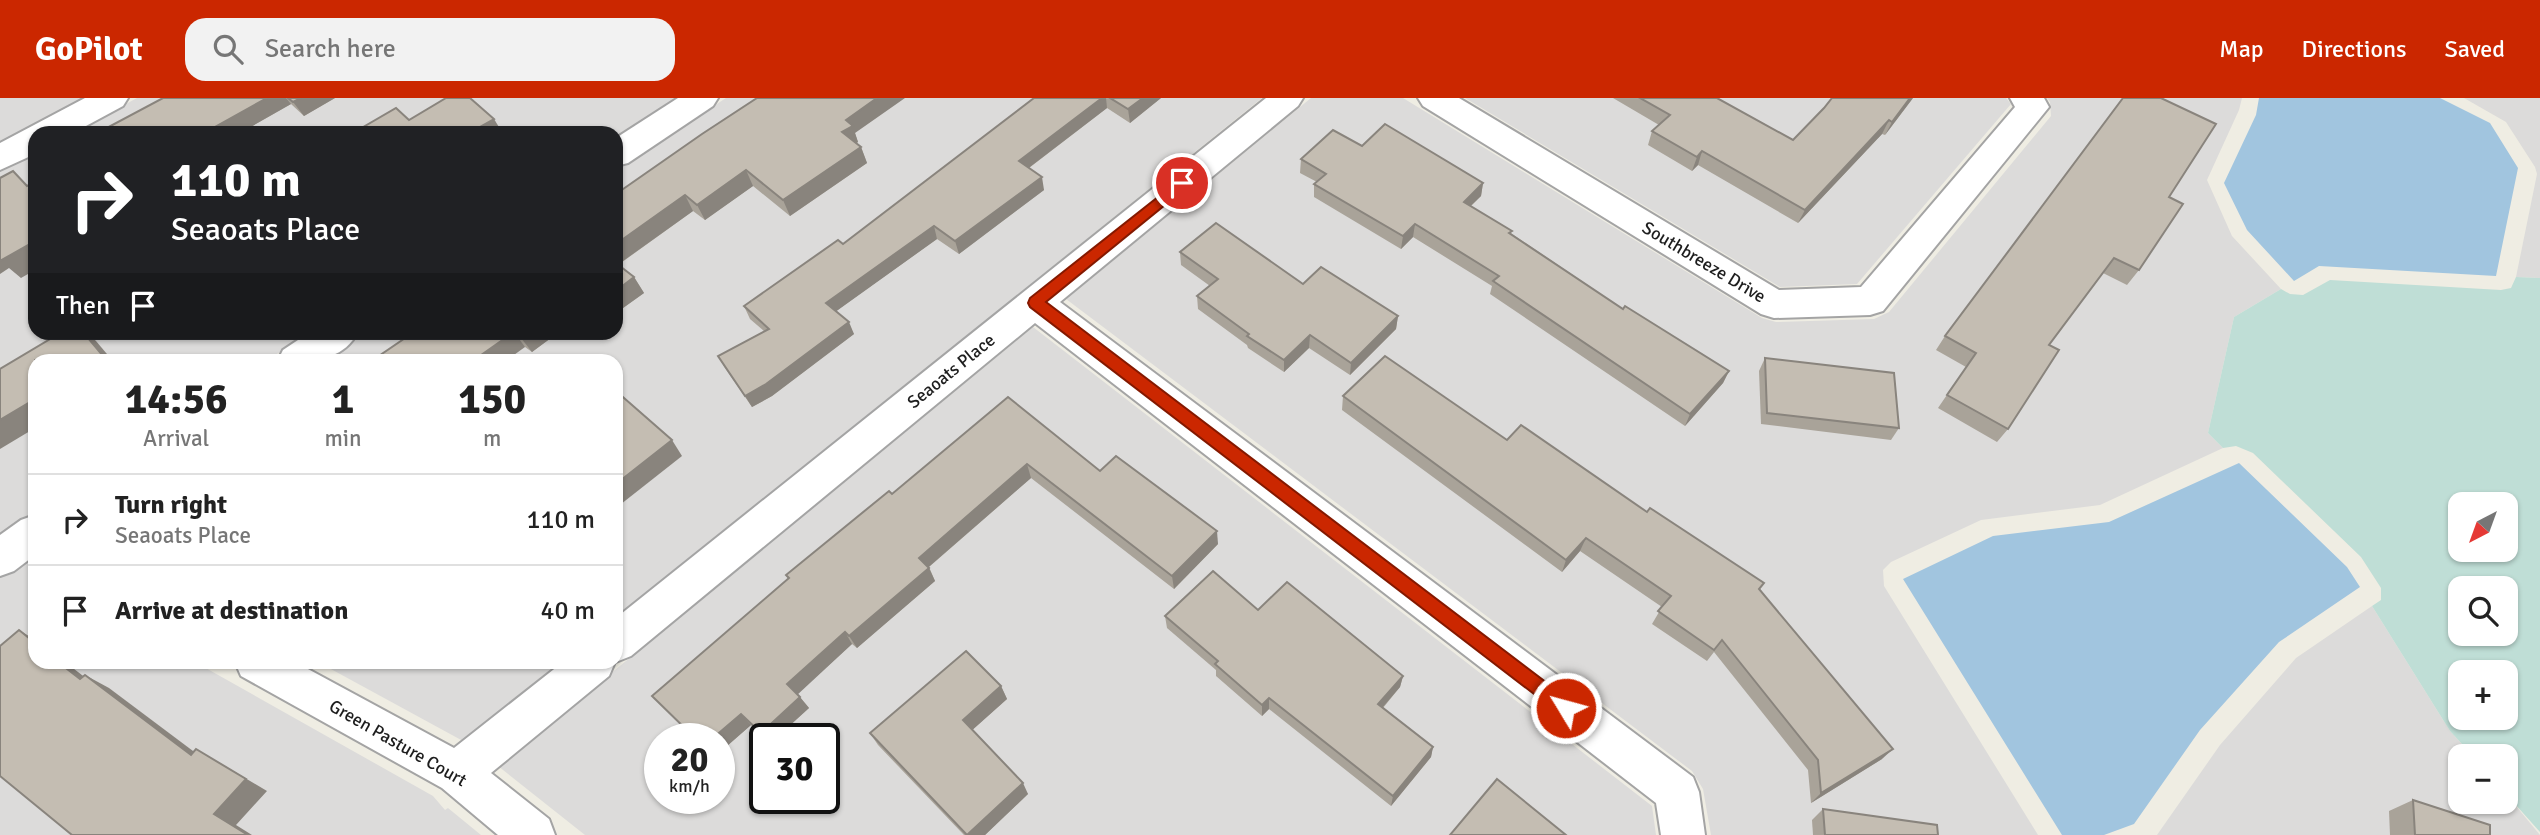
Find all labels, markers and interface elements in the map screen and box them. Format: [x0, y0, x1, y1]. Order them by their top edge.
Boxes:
search box [185, 18, 675, 81]
text: GoPilot [35, 29, 143, 70]
icon: search [209, 30, 247, 68]
text: Search here [265, 33, 396, 65]
text: Map [2219, 34, 2264, 64]
text: Directions [2302, 34, 2407, 64]
text: Saved [2445, 34, 2505, 64]
text: 110 m [171, 150, 301, 210]
pin [1152, 153, 1212, 213]
icon: right [56, 154, 147, 245]
icon: arrive [1163, 164, 1201, 202]
text: Seaoats Place [171, 210, 360, 249]
street label: Southbreeze Drive [1638, 216, 1770, 308]
icon: arrive [124, 287, 162, 325]
text: Then [56, 290, 110, 322]
street label: Seaoats Place [903, 329, 999, 413]
text: 14:56 [125, 374, 228, 425]
text: 1 [332, 374, 354, 425]
text: 150 [458, 374, 526, 425]
text: Arrival [143, 424, 209, 453]
text: min [324, 424, 362, 453]
text: m [483, 424, 501, 453]
text: Turn right [115, 489, 227, 521]
north arrow [2448, 492, 2518, 562]
map controls [2448, 492, 2518, 814]
icon: right [56, 501, 94, 539]
text: 110 m [526, 504, 595, 536]
text: Seaoats Place [115, 521, 251, 550]
button: search [2448, 576, 2518, 646]
icon: arrive [56, 592, 94, 630]
text: Arrive at destination [115, 595, 348, 627]
text: 40 m [540, 595, 595, 627]
button: + [2448, 660, 2518, 730]
position arrow [1529, 671, 1603, 745]
street label: Green Pasture Court [325, 695, 471, 791]
speed limit sign: 30 [749, 723, 840, 814]
text: 20 [671, 738, 708, 781]
button: − [2448, 744, 2518, 814]
text: km/h [669, 775, 710, 797]

